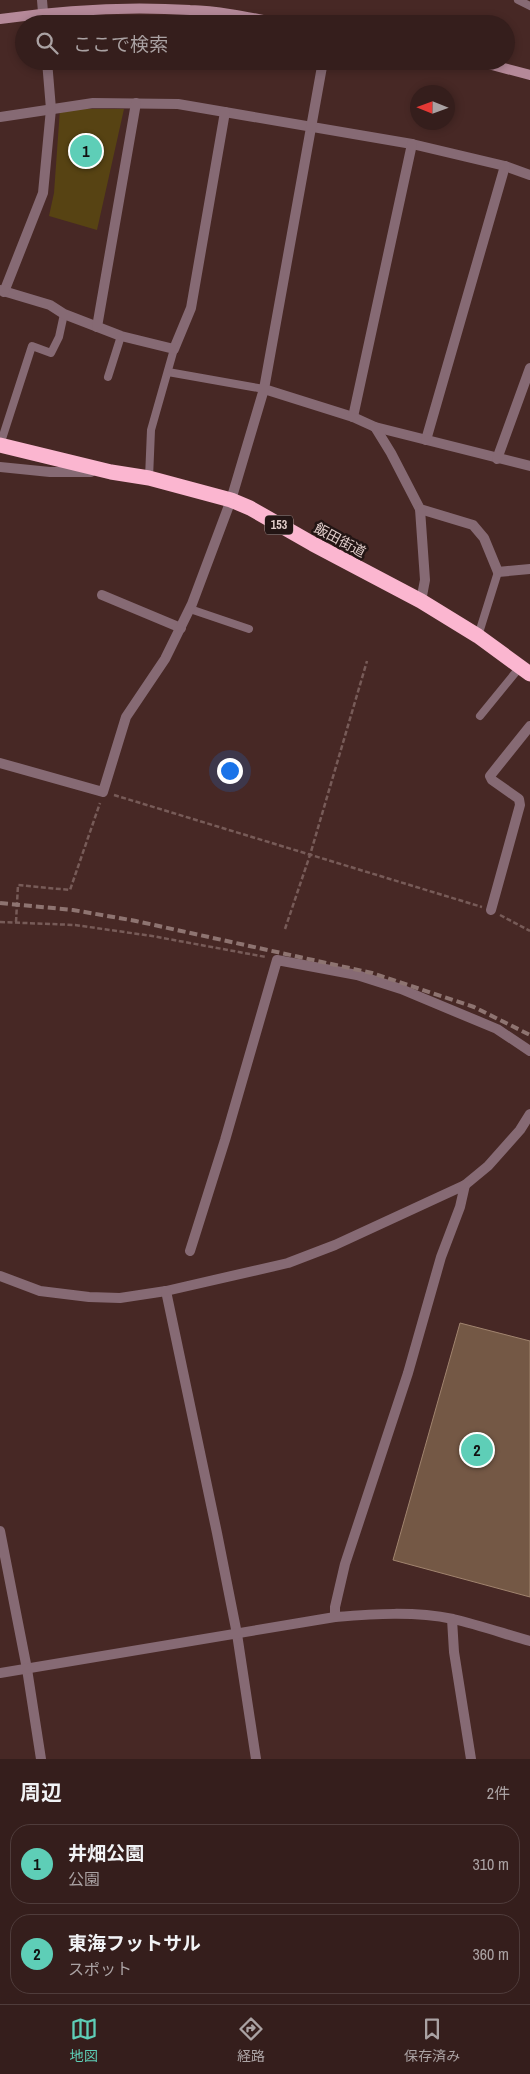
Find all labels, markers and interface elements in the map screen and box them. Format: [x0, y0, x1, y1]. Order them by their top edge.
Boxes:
search box [15, 15, 515, 70]
icon: search [33, 29, 61, 57]
text: ここで検索 [73, 31, 168, 57]
north arrow [410, 85, 455, 130]
pin: 1 [70, 132, 102, 170]
road number: 153 [265, 516, 293, 534]
street label: 飯田街道 [311, 519, 369, 561]
your location [217, 758, 243, 784]
pin: 2 [461, 1431, 493, 1469]
text: 周辺 [20, 1778, 62, 1807]
text: 2件 [487, 1782, 510, 1804]
text: 井畑公園 [68, 1840, 144, 1866]
text: 1 [33, 1853, 41, 1875]
text: 310 m [473, 1853, 509, 1875]
text: 公園 [68, 1868, 100, 1890]
text: 東海フットサル [68, 1930, 201, 1956]
text: 2 [33, 1943, 41, 1965]
text: 360 m [473, 1943, 509, 1965]
text: スポット [68, 1958, 132, 1980]
tab: 地図 [70, 2015, 98, 2065]
tab: 経路 [237, 2015, 265, 2065]
tab: 保存済み [404, 2015, 460, 2065]

